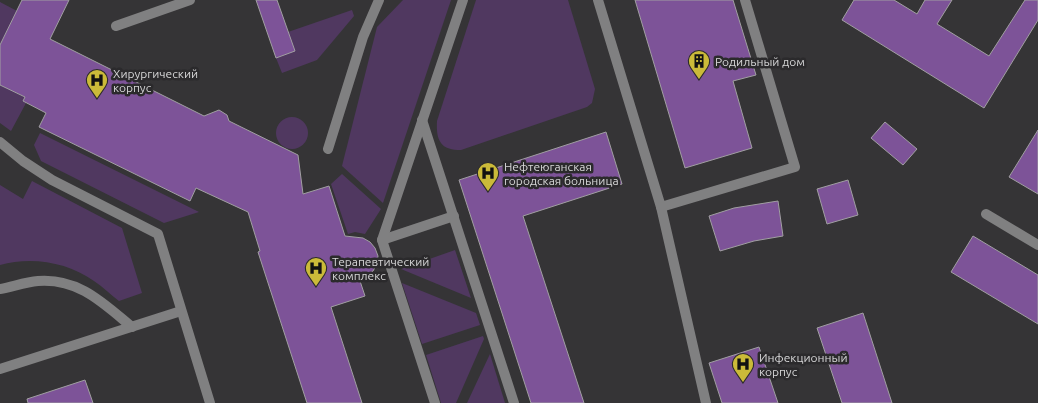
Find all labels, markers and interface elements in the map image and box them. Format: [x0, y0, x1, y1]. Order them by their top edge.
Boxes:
building icon: Родильный дом [687, 49, 711, 80]
place label: Родильный дом [715, 55, 805, 68]
place label: Хирургический корпус [113, 67, 198, 94]
hospital icon: Хирургический корпус [85, 68, 109, 99]
place label: Нефтеюганская городская больница [504, 160, 619, 187]
hospital icon: Нефтеюганская городская больница [476, 161, 500, 192]
place label: Терапевтический комплекс [332, 255, 429, 282]
hospital icon: Терапевтический комплекс [304, 256, 328, 287]
place label: Инфекционный корпус [759, 351, 848, 378]
hospital icon: Инфекционный корпус [731, 352, 755, 383]

